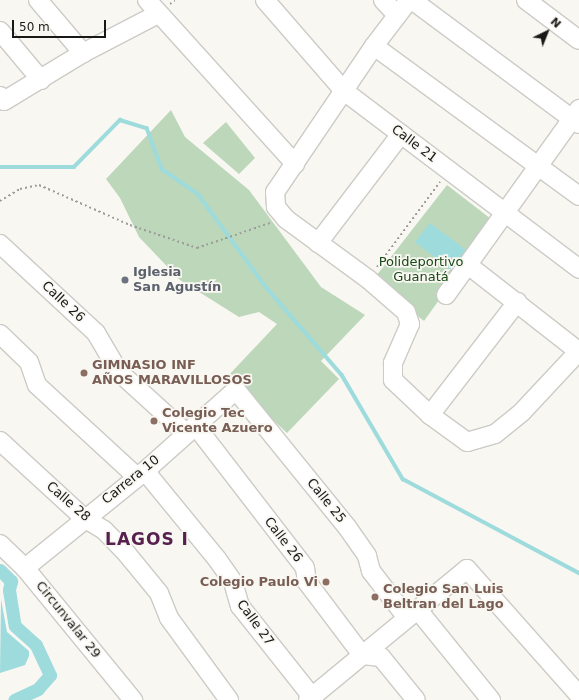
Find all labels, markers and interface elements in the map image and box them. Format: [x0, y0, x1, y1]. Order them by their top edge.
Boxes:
scale bar [14, 12, 108, 38]
north arrow [527, 12, 567, 52]
text: N [548, 15, 563, 31]
text: 50 m [19, 20, 50, 34]
street label: Calle 21 [388, 122, 440, 166]
park label: Polideportivo Guanatá [379, 255, 463, 286]
place label: Iglesia San Agustín [133, 265, 221, 296]
marker: Iglesia San Agustín [120, 275, 130, 285]
street label: Calle 26 [38, 278, 88, 326]
place label: GIMNASIO INF AÑOS MARAVILLOSOS [92, 358, 252, 389]
marker: GIMNASIO INF AÑOS MARAVILLOSOS [79, 368, 89, 378]
place label: Colegio Tec Vicente Azuero [162, 406, 273, 437]
marker: Colegio Tec Vicente Azuero [149, 416, 159, 426]
street label: Carrera 10 [99, 452, 163, 508]
street label: Calle 25 [303, 476, 349, 526]
street label: Calle 28 [43, 479, 93, 525]
street label: Calle 26 [261, 514, 305, 566]
district label: LAGOS I [105, 530, 189, 550]
place label: Colegio Paulo Vi [200, 574, 318, 590]
marker: Colegio Paulo Vi [321, 577, 331, 587]
street label: Circunvalar 29 [32, 578, 104, 662]
place label: Colegio San Luis Beltran del Lago [383, 582, 504, 613]
marker: Colegio San Luis Beltran del Lago [370, 592, 380, 602]
street label: Calle 27 [233, 597, 277, 649]

